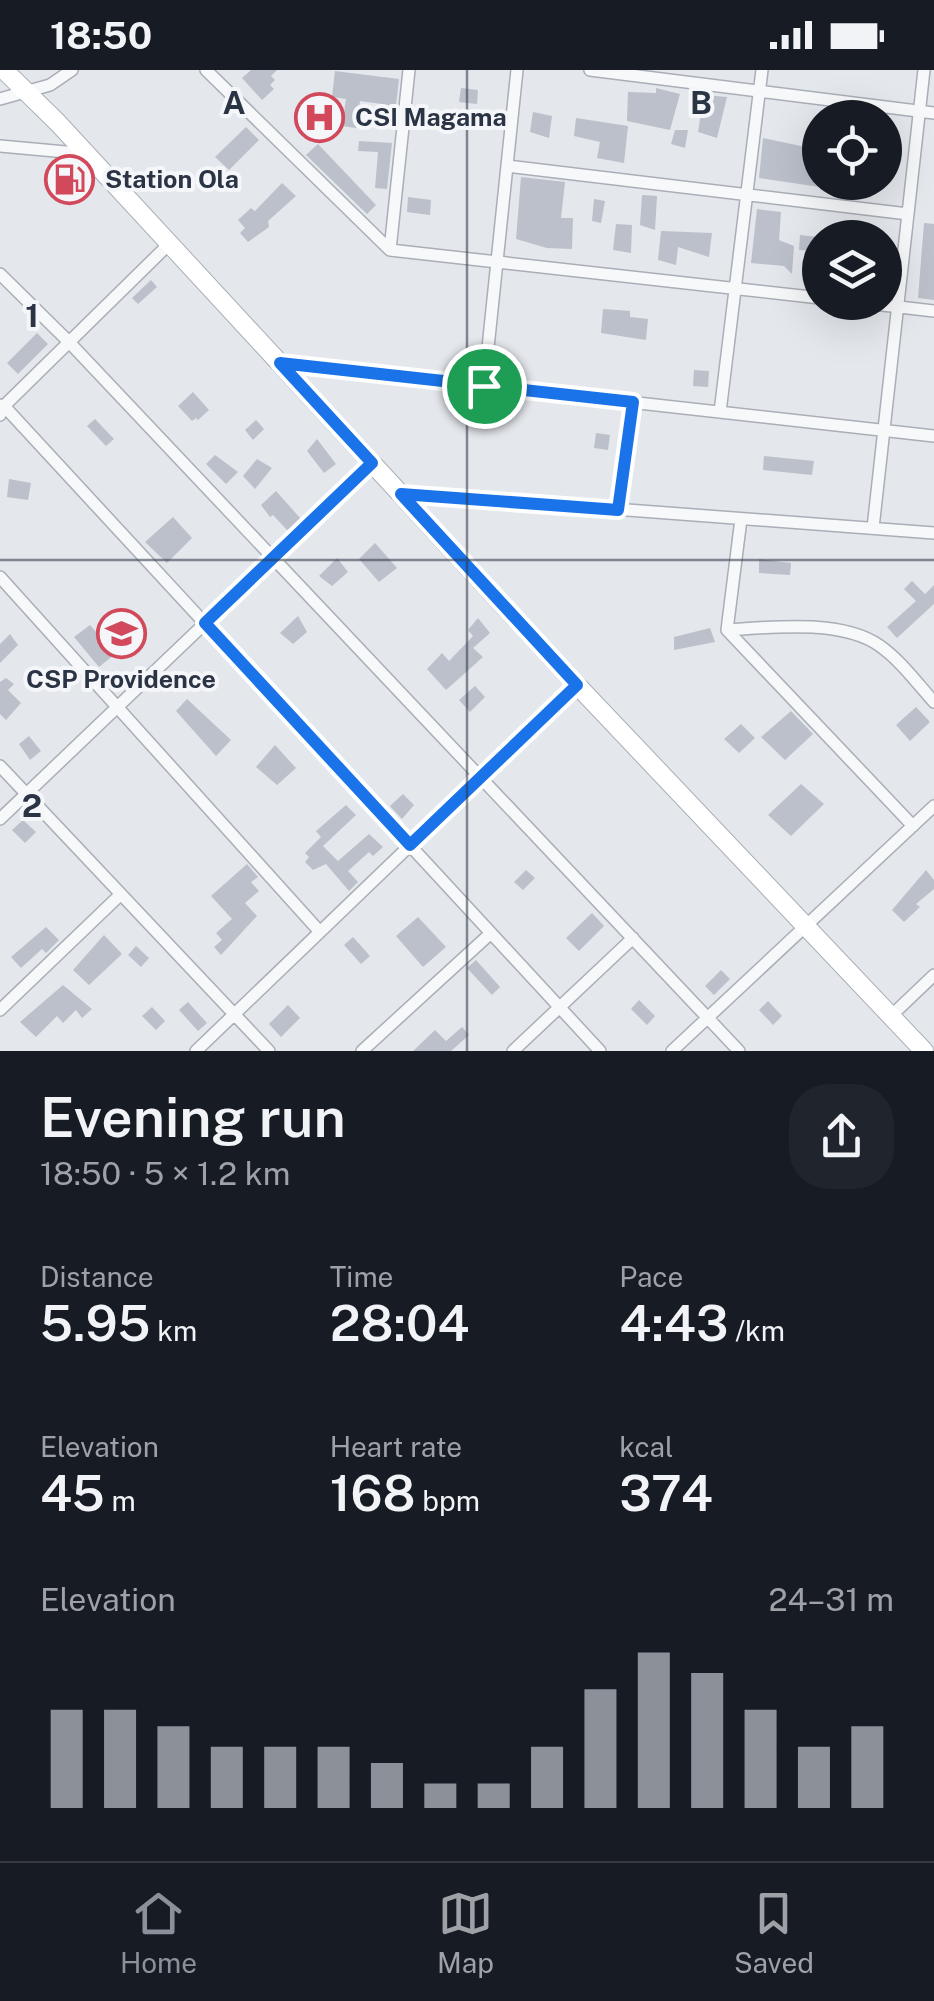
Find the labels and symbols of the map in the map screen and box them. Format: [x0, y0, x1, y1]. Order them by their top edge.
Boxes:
text: A [222, 84, 246, 121]
text: B [690, 84, 712, 121]
hospital icon: CSI Magama [294, 91, 346, 143]
place label: CSI Magama [355, 102, 507, 132]
fuel station icon: Station Ola [44, 153, 96, 205]
place label: Station Ola [105, 164, 239, 194]
text: 1 [25, 297, 39, 334]
pin [442, 344, 527, 429]
school or university icon: CSP Providence [95, 607, 147, 659]
place label: CSP Providence [26, 664, 216, 694]
text: 2 [22, 787, 42, 824]

